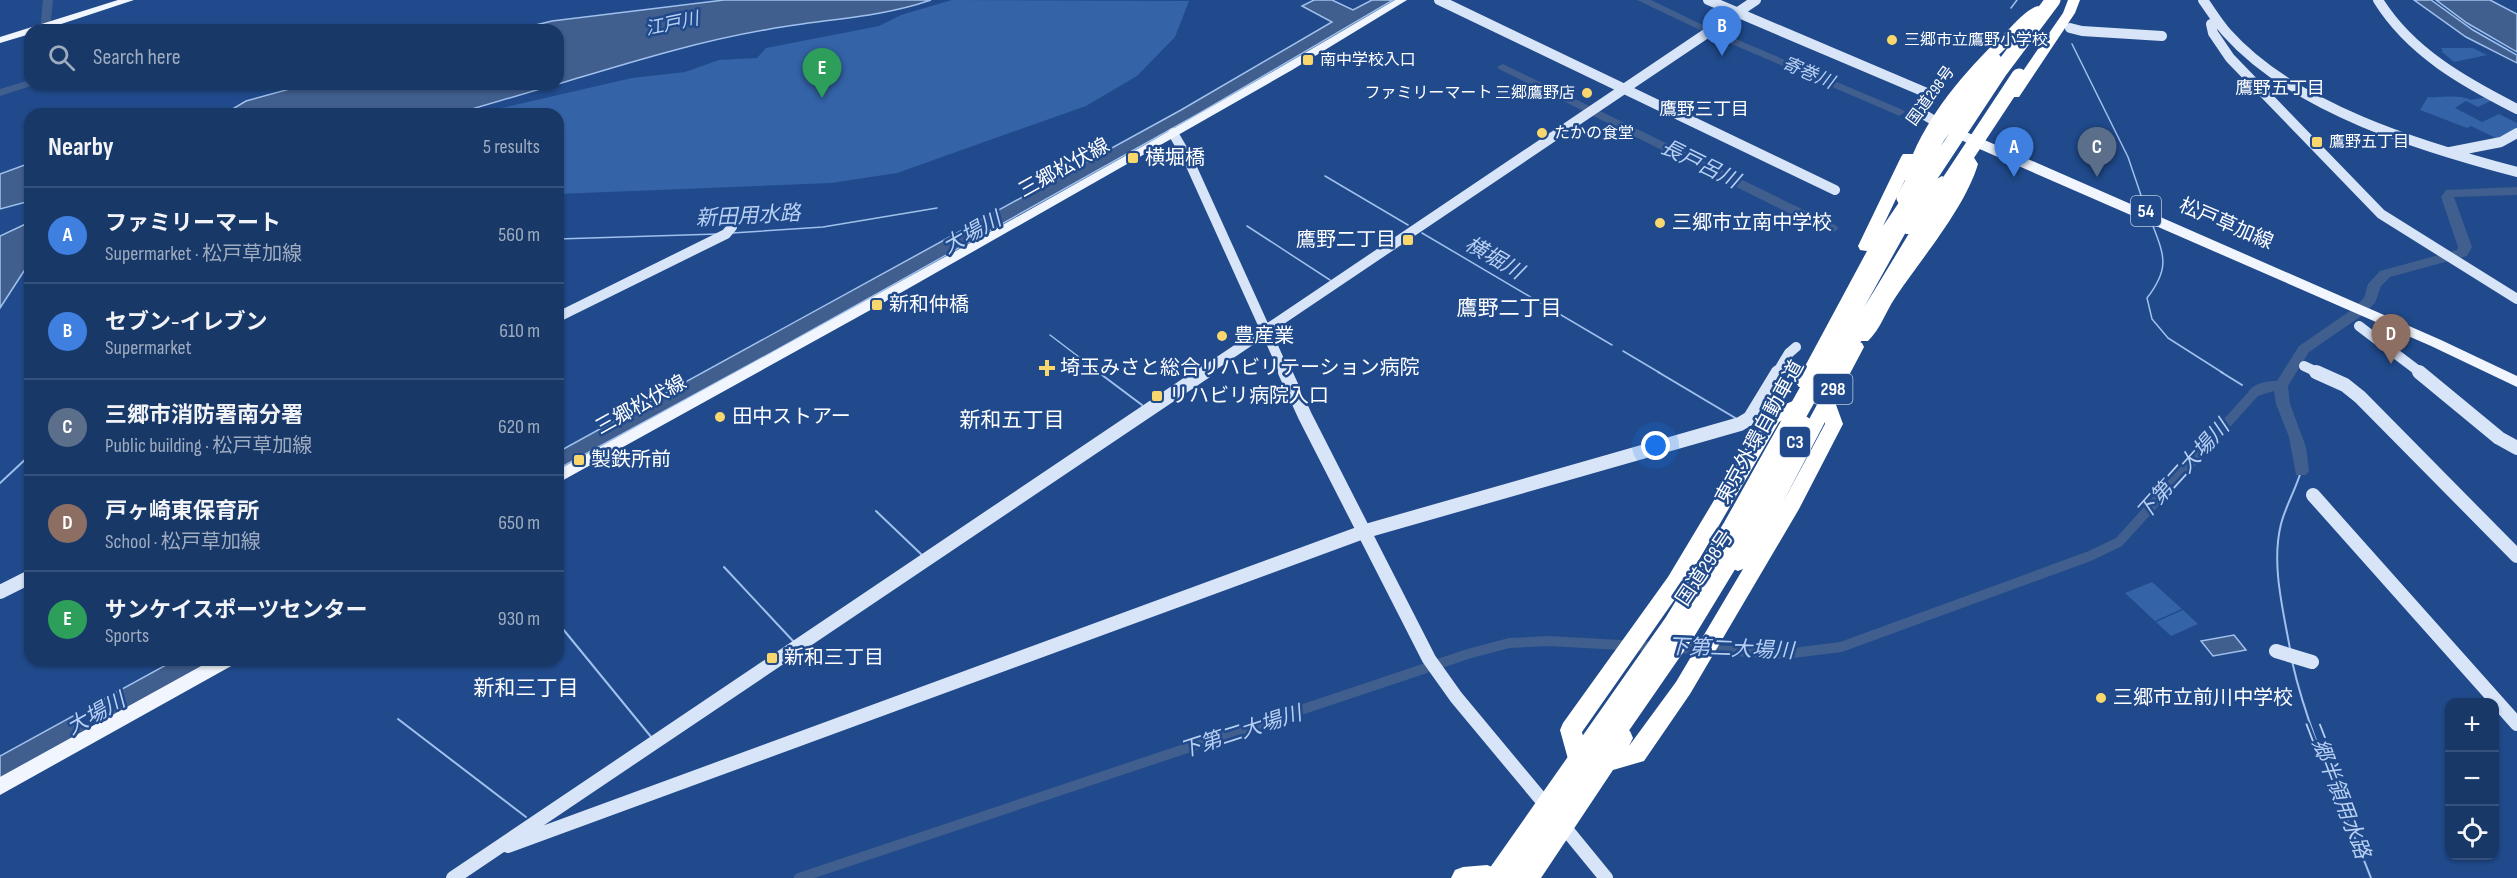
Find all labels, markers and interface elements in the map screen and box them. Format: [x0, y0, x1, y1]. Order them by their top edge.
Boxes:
pin: B [1702, 7, 1742, 56]
water label: 江戸川 [643, 8, 703, 40]
search box [24, 24, 564, 90]
place label: 三郷市立鷹野小学校 [1904, 31, 2048, 50]
marker: 三郷市立鷹野小学校 [1885, 33, 1899, 47]
icon: search [45, 41, 78, 74]
text: Search here [93, 44, 180, 71]
pin: E [802, 48, 842, 98]
place label: 南中学校入口 [1320, 51, 1416, 70]
marker: 南中学校入口 [1301, 53, 1315, 67]
water label: 寄巻川 [1779, 53, 1839, 94]
street label: 国道298号 [1903, 63, 1959, 129]
district label: 鷹野五丁目 [2235, 78, 2325, 99]
place label: ファミリーマート 三郷鷹野店 [1364, 84, 1575, 103]
marker: ファミリーマート 三郷鷹野店 [1580, 86, 1594, 100]
district label: 鷹野三丁目 [1659, 99, 1749, 120]
place label: たかの食堂 [1554, 124, 1634, 143]
marker: たかの食堂 [1535, 126, 1549, 140]
pin: A [1994, 128, 2034, 177]
pin: C [2078, 128, 2116, 177]
text: Nearby [48, 132, 114, 163]
street label: 三郷松伏線 [1014, 133, 1114, 203]
place label: 鷹野五丁目 [2329, 133, 2409, 152]
water label: 長戸呂川 [1657, 134, 1745, 195]
text: 5 results [483, 135, 540, 159]
marker: 鷹野五丁目 [2310, 135, 2324, 149]
place label: 横堀橋 [1145, 146, 1205, 170]
marker: 横堀橋 [1126, 151, 1140, 165]
street label: 松戸草加線 [2175, 193, 2277, 255]
road number: 54 [2131, 196, 2161, 226]
water label: 新田用水路 [695, 201, 803, 231]
water label: 大場川 [938, 206, 1007, 259]
text: ファミリーマート [105, 210, 281, 237]
place label: 三郷市立南中学校 [1672, 211, 1832, 235]
marker: 三郷市立南中学校 [1653, 216, 1667, 230]
text: A [63, 223, 72, 247]
text: 560 m [498, 223, 540, 247]
place label: 鷹野二丁目 [1296, 228, 1396, 252]
water label: 横堀川 [1460, 231, 1529, 286]
marker: 鷹野二丁目 [1401, 233, 1415, 247]
text: Supermarket · 松戸草加線 [105, 242, 302, 266]
place label: 新和仲橋 [889, 293, 969, 317]
district label: 鷹野二丁目 [1457, 296, 1562, 321]
marker: 新和仲橋 [870, 298, 884, 312]
text: セブン-イレブン [105, 309, 267, 336]
pin: D [2372, 314, 2410, 364]
text: B [63, 319, 72, 343]
text: 610 m [499, 319, 540, 343]
place label: 豊産業 [1234, 324, 1294, 348]
marker: 豊産業 [1215, 329, 1229, 343]
text: Supermarket [105, 336, 192, 360]
place label: 埼玉みさと総合リハビリテーション病院 [1060, 356, 1420, 380]
street label: 東京外環自動車道 [1711, 356, 1809, 508]
marker: 埼玉みさと総合リハビリテーション病院 [1038, 359, 1056, 377]
street label: 三郷松伏線 [591, 370, 691, 440]
road number: 298 [1814, 374, 1852, 404]
place label: リハビリ病院入口 [1169, 384, 1329, 408]
marker: リハビリ病院入口 [1150, 389, 1164, 403]
text: 三郷市消防署南分署 [105, 402, 303, 429]
place label: 田中ストアー [732, 405, 851, 429]
district label: 新和五丁目 [960, 408, 1065, 433]
marker: 田中ストアー [713, 410, 727, 424]
water label: 下第二大場川 [2132, 413, 2236, 525]
text: C [62, 415, 73, 439]
text: 620 m [498, 415, 540, 439]
road number: C3 [1780, 427, 1810, 457]
your location [1641, 431, 1670, 460]
text: Public building · 松戸草加線 [105, 434, 312, 458]
place label: 製鉄所前 [591, 448, 671, 472]
marker: 製鉄所前 [572, 453, 586, 467]
text: 戸ヶ崎東保育所 [105, 498, 259, 525]
text: D [62, 511, 73, 535]
text: 650 m [498, 511, 540, 535]
street label: 国道298号 [1671, 526, 1739, 610]
text: School · 松戸草加線 [105, 530, 261, 554]
text: サンケイスポーツセンター [105, 597, 367, 624]
text: E [63, 607, 72, 631]
text: 930 m [498, 607, 540, 631]
text: Sports [105, 624, 149, 648]
water label: 下第二大場川 [1668, 634, 1796, 664]
place label: 新和三丁目 [784, 646, 884, 670]
marker: 新和三丁目 [765, 651, 779, 665]
district label: 新和三丁目 [474, 676, 579, 701]
place label: 三郷市立前川中学校 [2113, 686, 2293, 710]
water label: 大場川 [62, 687, 131, 740]
marker: 三郷市立前川中学校 [2094, 691, 2108, 705]
map controls [2445, 698, 2499, 860]
button: + [2445, 698, 2499, 752]
water label: 下第二大場川 [1177, 700, 1307, 763]
water label: 二郷半領用水路 [2299, 716, 2376, 864]
button: − [2445, 752, 2499, 806]
button: locate [2445, 806, 2499, 860]

